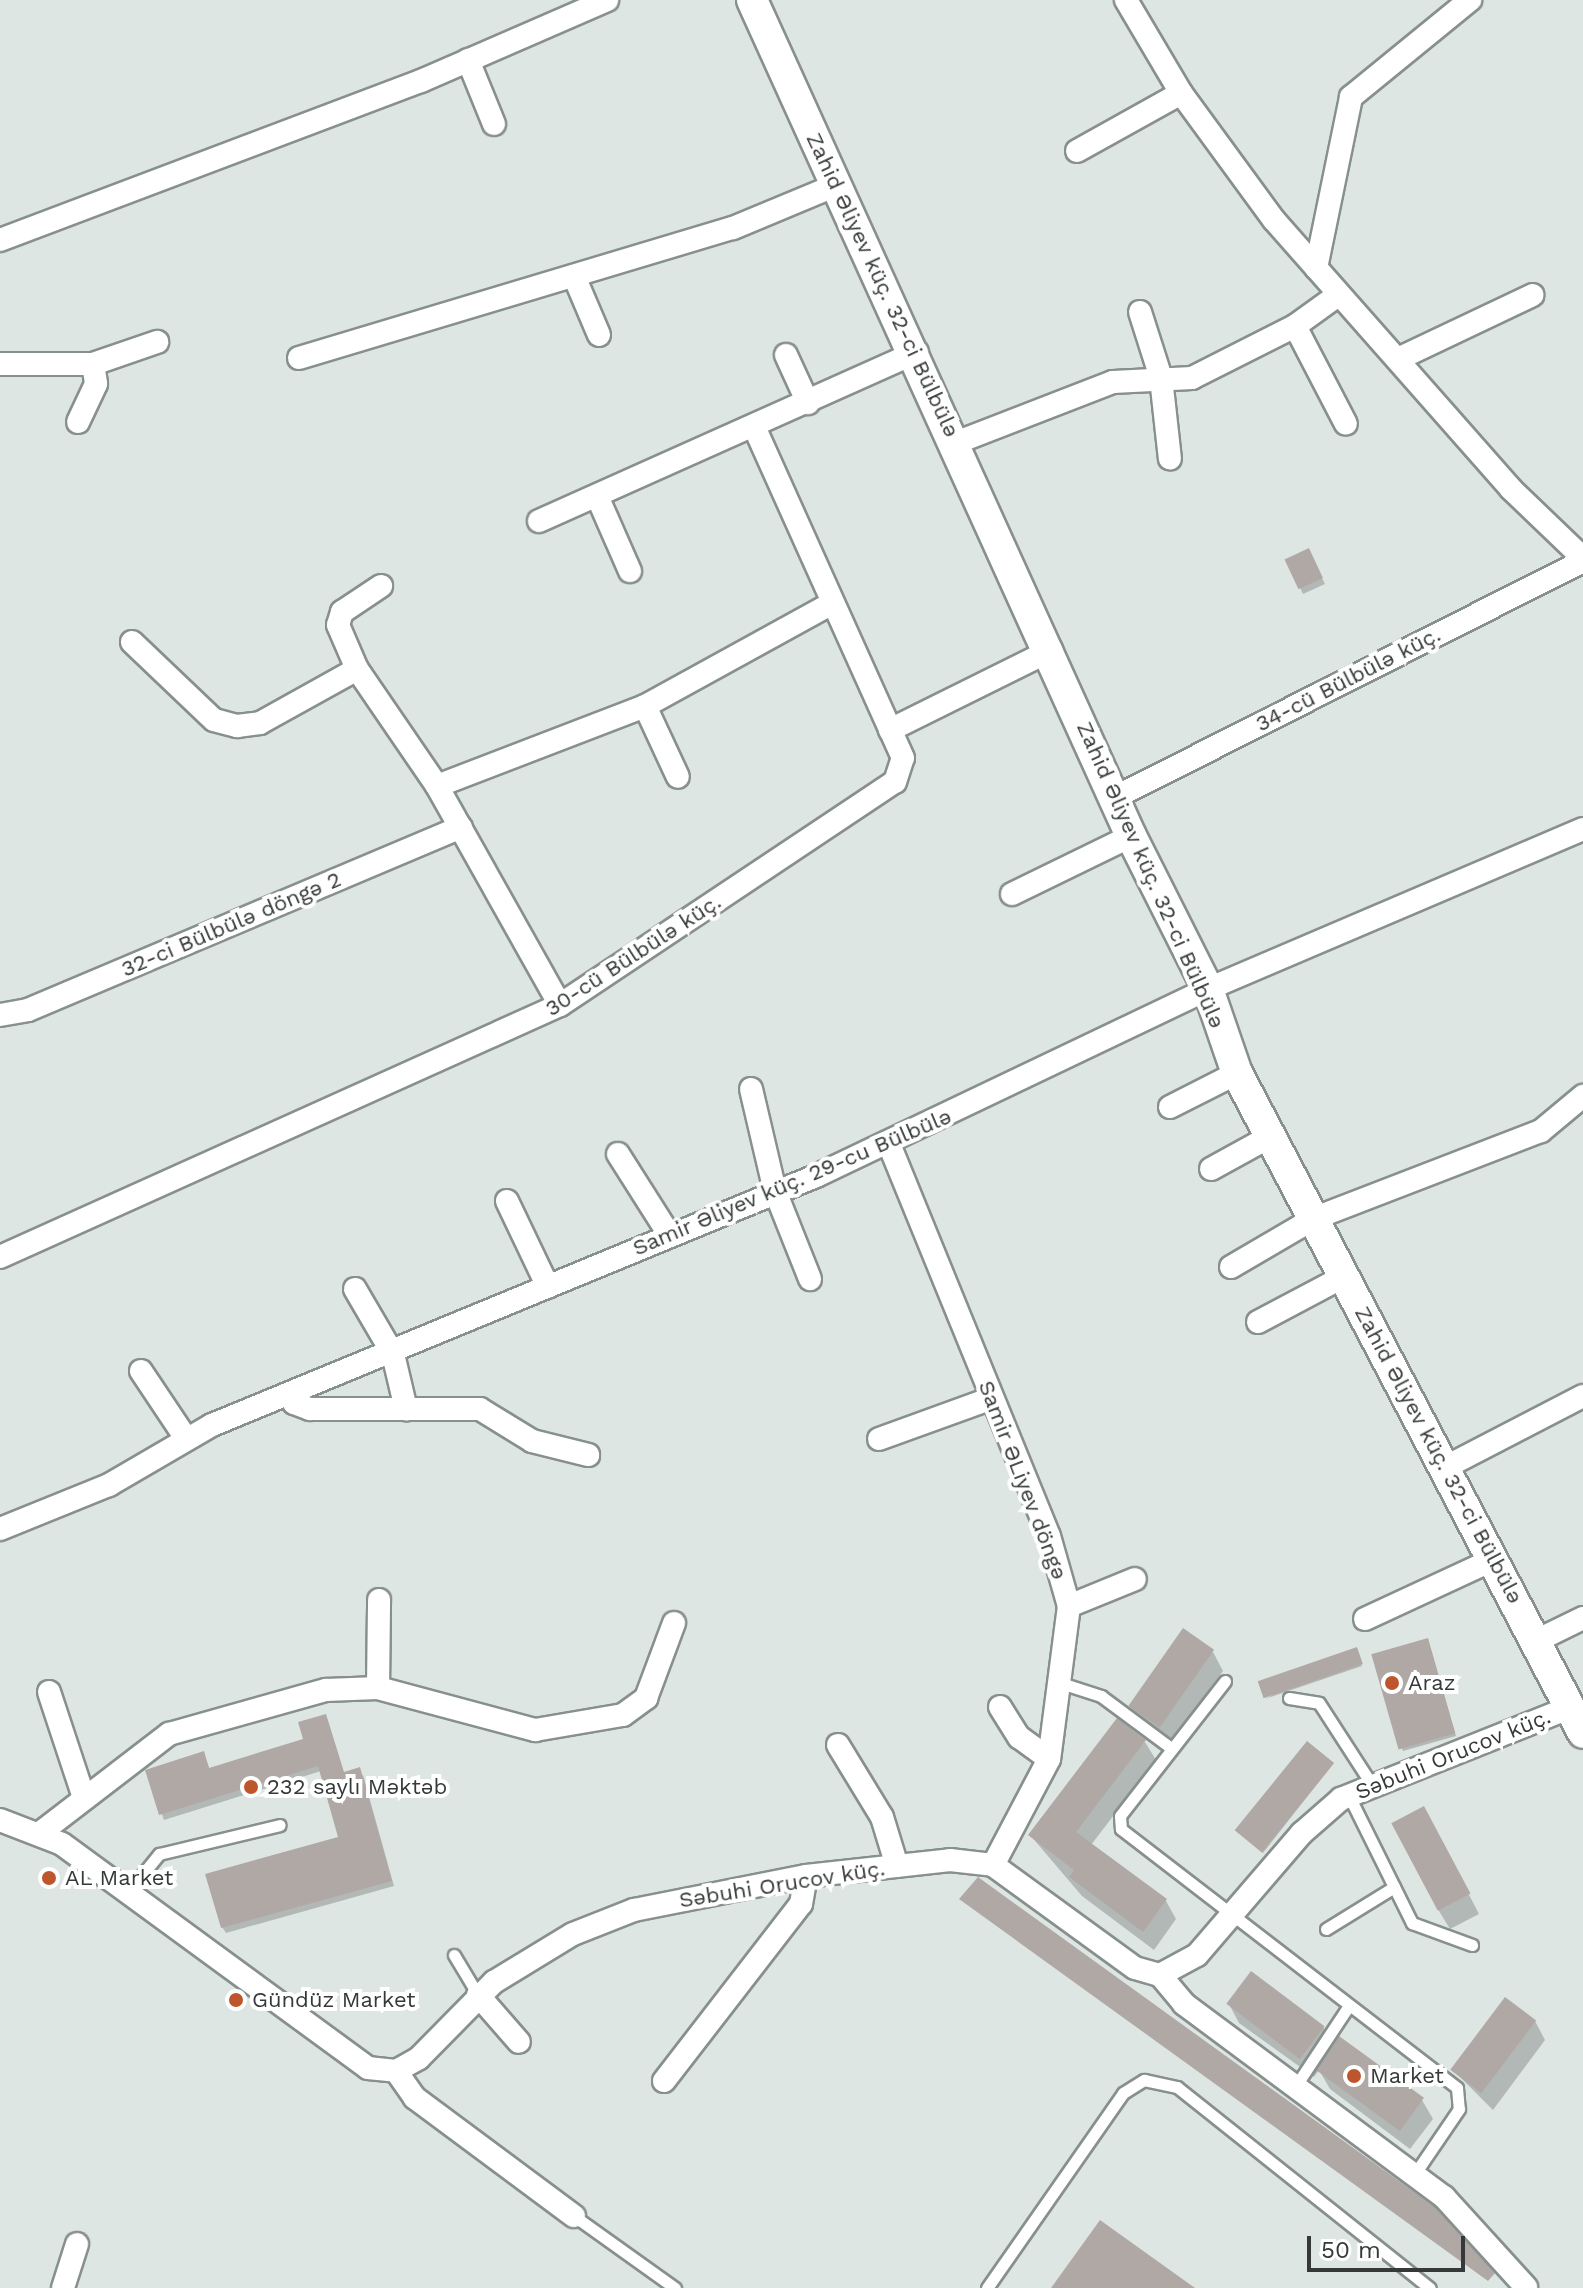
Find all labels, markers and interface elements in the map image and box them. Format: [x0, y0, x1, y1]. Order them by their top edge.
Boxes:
street label: Zahid Əliyev küç. 32-ci Bülbülə [801, 128, 965, 442]
street label: 34-cü Bülbülə küç. [1251, 621, 1445, 737]
street label: Zahid Əliyev küç. 32-ci Bülbülə [1071, 717, 1231, 1033]
street label: 32-ci Bülbülə döngə 2 [117, 866, 345, 982]
street label: 30-cü Bülbülə küç. [540, 888, 726, 1022]
street label: Samir Əliyev küç. 29-cu Bülbülə [628, 1102, 956, 1262]
street label: Zahid Əliyev küç. 32-ci Bülbülə [1349, 1302, 1529, 1608]
street label: Samir ƏLiyev döngə [973, 1376, 1073, 1584]
place label: Araz [1408, 1670, 1455, 1696]
marker: Araz [1383, 1674, 1401, 1692]
street label: Səbuhi Orucov küç. [1351, 1703, 1555, 1805]
place label: 232 saylı Məktəb [267, 1774, 447, 1800]
marker: 232 saylı Məktəb [242, 1778, 260, 1796]
street label: Səbuhi Orucov küç. [677, 1855, 887, 1913]
place label: AL Market [65, 1865, 174, 1891]
marker: AL Market [40, 1869, 58, 1887]
place label: Gündüz Market [252, 1987, 415, 2013]
marker: Gündüz Market [227, 1991, 245, 2009]
place label: Market [1370, 2063, 1444, 2089]
marker: Market [1345, 2067, 1363, 2085]
scale bar [1311, 2220, 1469, 2270]
text: 50 m [1321, 2236, 1381, 2264]

